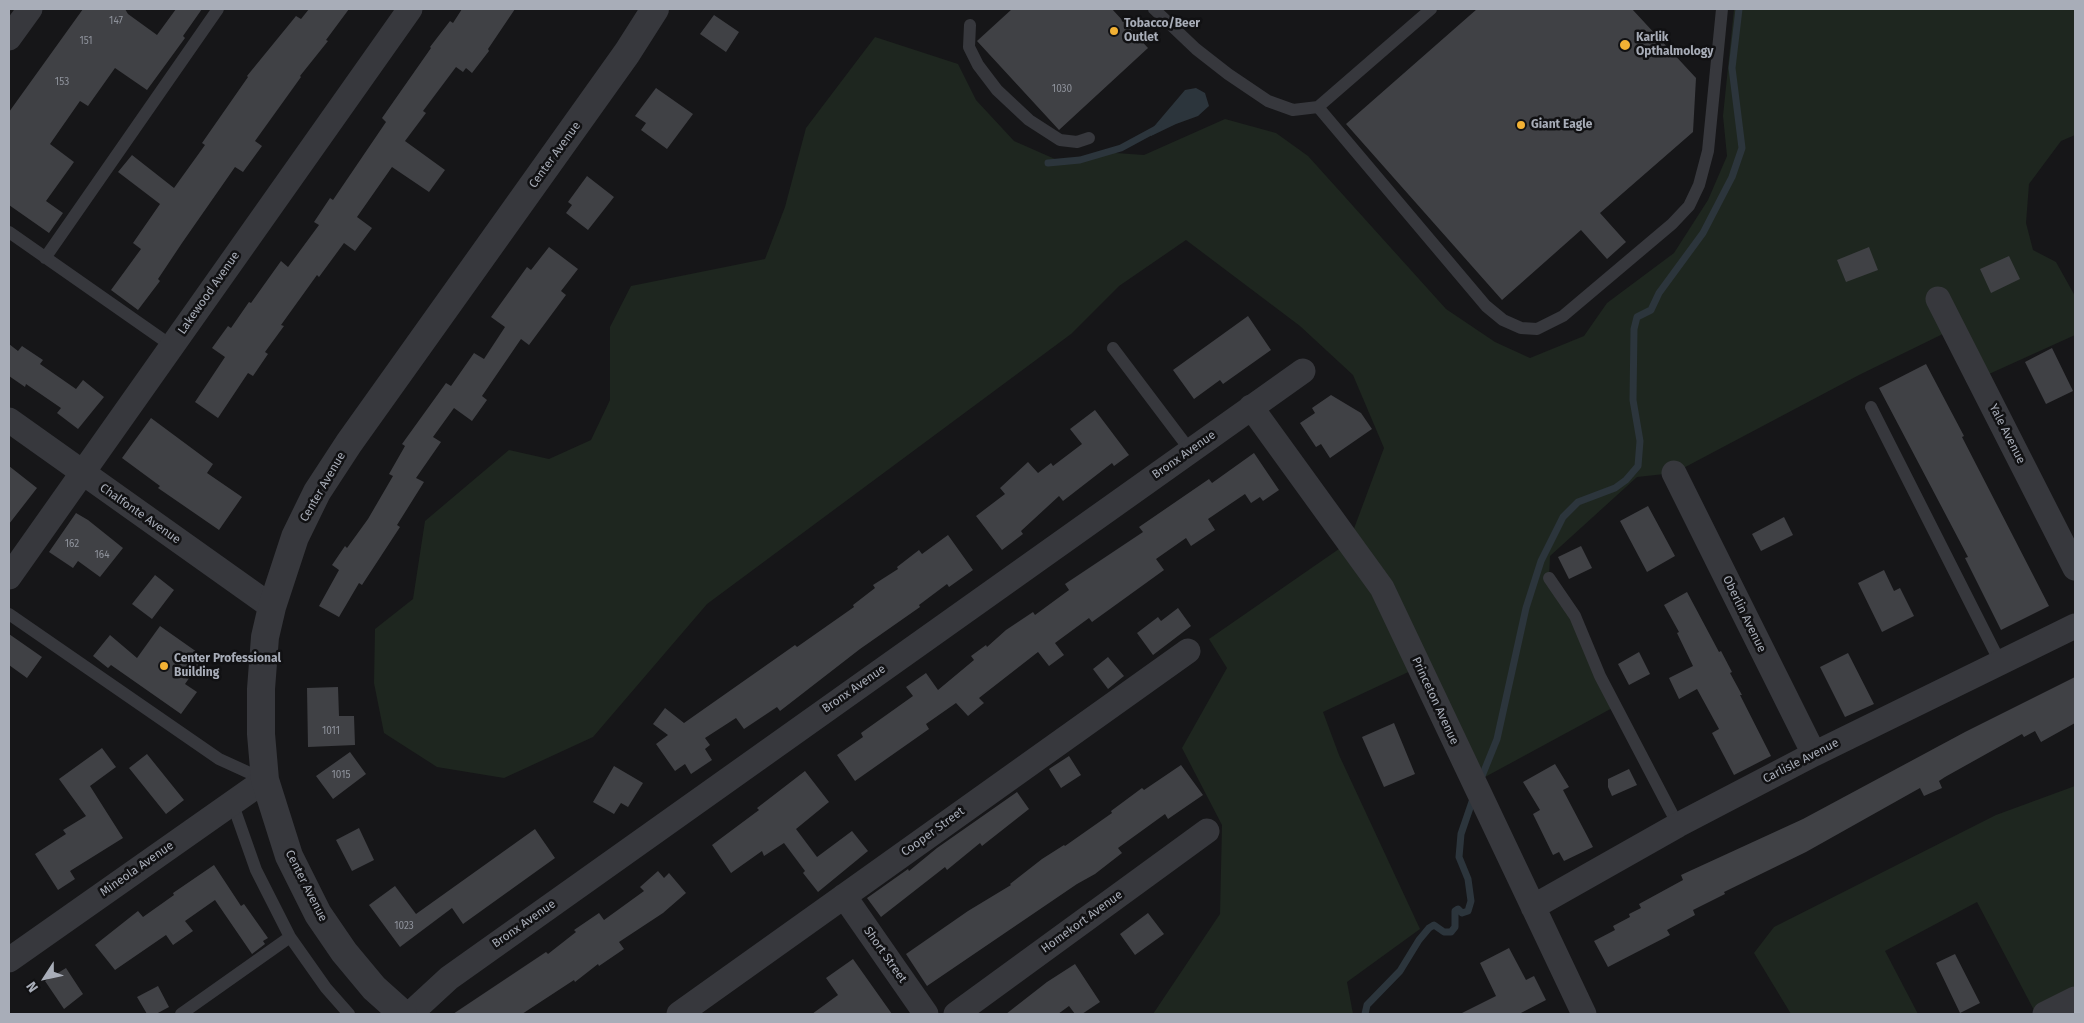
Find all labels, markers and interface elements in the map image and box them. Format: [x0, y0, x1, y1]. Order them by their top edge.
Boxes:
house number: 147 [109, 15, 123, 27]
place label: Tobacco/Beer Outlet [1124, 17, 1200, 45]
marker: Tobacco/Beer Outlet [1108, 25, 1120, 37]
place label: Karlik Opthalmology [1636, 31, 1714, 59]
house number: 151 [79, 35, 93, 47]
marker: Karlik Opthalmology [1618, 38, 1632, 52]
house number: 153 [55, 76, 69, 88]
house number: 1030 [1052, 83, 1072, 95]
place label: Giant Eagle [1531, 118, 1592, 132]
street label: Center Avenue [526, 119, 584, 191]
marker: Giant Eagle [1515, 119, 1527, 131]
street label: Lakewood Avenue [175, 249, 243, 337]
street label: Yale Avenue [1986, 402, 2028, 466]
street label: Bronx Avenue [1149, 428, 1219, 482]
street label: Center Avenue [297, 449, 349, 525]
street label: Chalfonte Avenue [97, 481, 183, 547]
house number: 162 [65, 538, 79, 550]
house number: 164 [95, 549, 109, 561]
street label: Oberlin Avenue [1719, 573, 1769, 655]
place label: Center Professional Building [174, 652, 281, 680]
street label: Princeton Avenue [1408, 655, 1462, 747]
marker: Center Professional Building [158, 660, 170, 672]
street label: Bronx Avenue [819, 662, 889, 716]
house number: 1011 [322, 725, 340, 737]
street label: Carlisle Avenue [1761, 736, 1841, 786]
house number: 1015 [332, 769, 350, 781]
street label: Cooper Street [899, 804, 967, 860]
street label: Mineola Avenue [98, 838, 176, 900]
street label: Center Avenue [282, 848, 330, 924]
street label: Homekort Avenue [1039, 888, 1125, 956]
street label: Bronx Avenue [489, 897, 559, 951]
house number: 1023 [394, 920, 414, 932]
street label: Short Street [860, 924, 910, 986]
north arrow [20, 953, 70, 1003]
text: N [23, 978, 42, 996]

